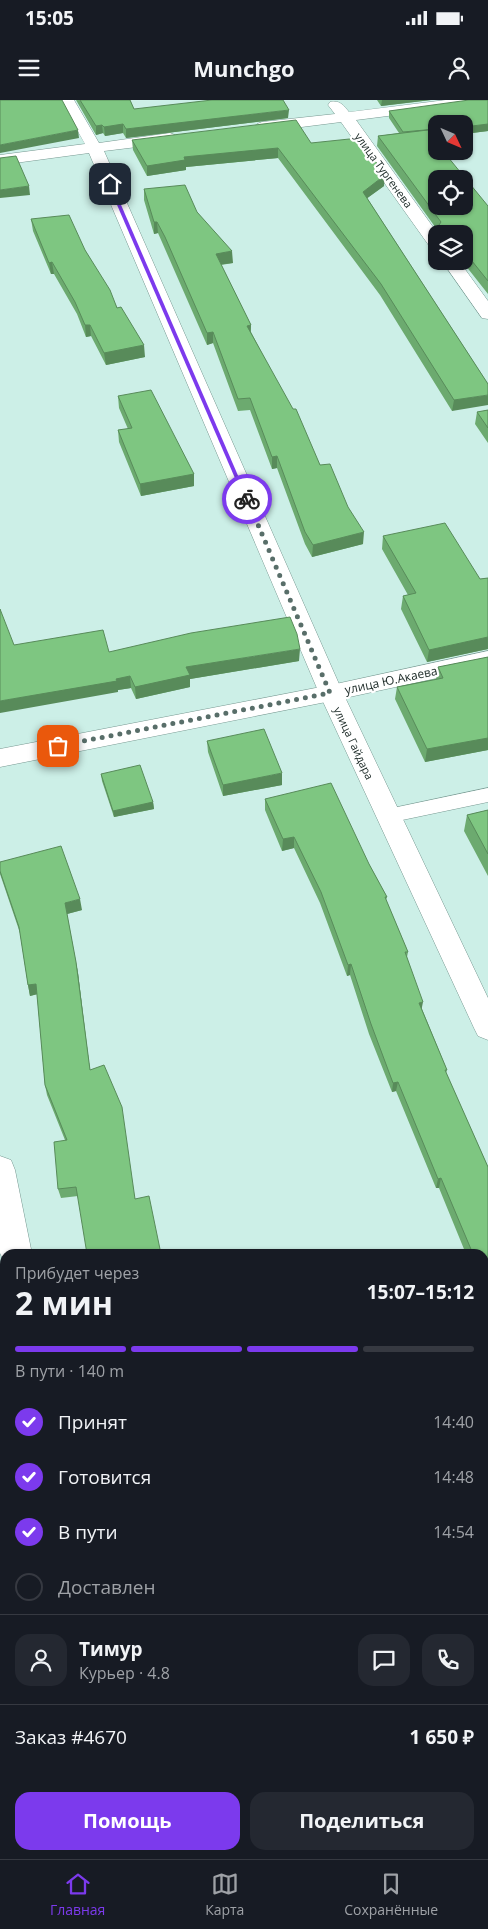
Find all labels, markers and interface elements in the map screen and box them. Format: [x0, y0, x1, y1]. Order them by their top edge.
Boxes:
text: 15:05 [25, 5, 74, 31]
text: Munchgo [193, 53, 295, 83]
icon: menu [15, 54, 43, 82]
icon: person [445, 54, 473, 82]
north arrow [428, 115, 472, 160]
map controls [428, 115, 473, 270]
street label: улица Тургенева [352, 129, 416, 211]
pin [89, 163, 131, 205]
icon: home [96, 170, 124, 198]
button: locate [428, 170, 473, 215]
button: layers [428, 225, 473, 270]
courier [222, 474, 272, 524]
icon: bike [233, 485, 261, 513]
street label: улица Ю.Акаева [343, 662, 439, 698]
street label: улица Гайдара [331, 704, 377, 782]
pin [37, 725, 79, 767]
icon: bag [44, 732, 72, 760]
text: Прибудет через [15, 1262, 139, 1284]
text: 15:07–15:12 [367, 1279, 474, 1305]
text: 2 мин [15, 1281, 113, 1324]
text: В пути · 140 m [15, 1360, 124, 1382]
icon: check [15, 1408, 43, 1436]
text: Принят [58, 1409, 127, 1435]
text: 14:40 [433, 1411, 474, 1433]
icon: check [15, 1463, 43, 1491]
text: Готовится [58, 1464, 151, 1490]
text: 14:48 [433, 1466, 474, 1488]
icon: check [15, 1518, 43, 1546]
text: В пути [58, 1519, 118, 1545]
text: 14:54 [433, 1521, 474, 1543]
text: Доставлен [58, 1574, 156, 1600]
button: person [15, 1634, 67, 1686]
button: chat [358, 1634, 410, 1686]
button: phone [422, 1634, 474, 1686]
text: Тимур [79, 1636, 143, 1662]
text: Курьер · 4.8 [79, 1662, 170, 1684]
text: Заказ #4670 [15, 1724, 127, 1750]
text: 1 650 ₽ [410, 1724, 474, 1750]
button: Помощь [15, 1792, 240, 1850]
button: Поделиться [250, 1792, 474, 1850]
tab: Главная [50, 1870, 105, 1919]
tab: Карта [205, 1870, 244, 1919]
tab: Сохранённые [344, 1870, 438, 1919]

